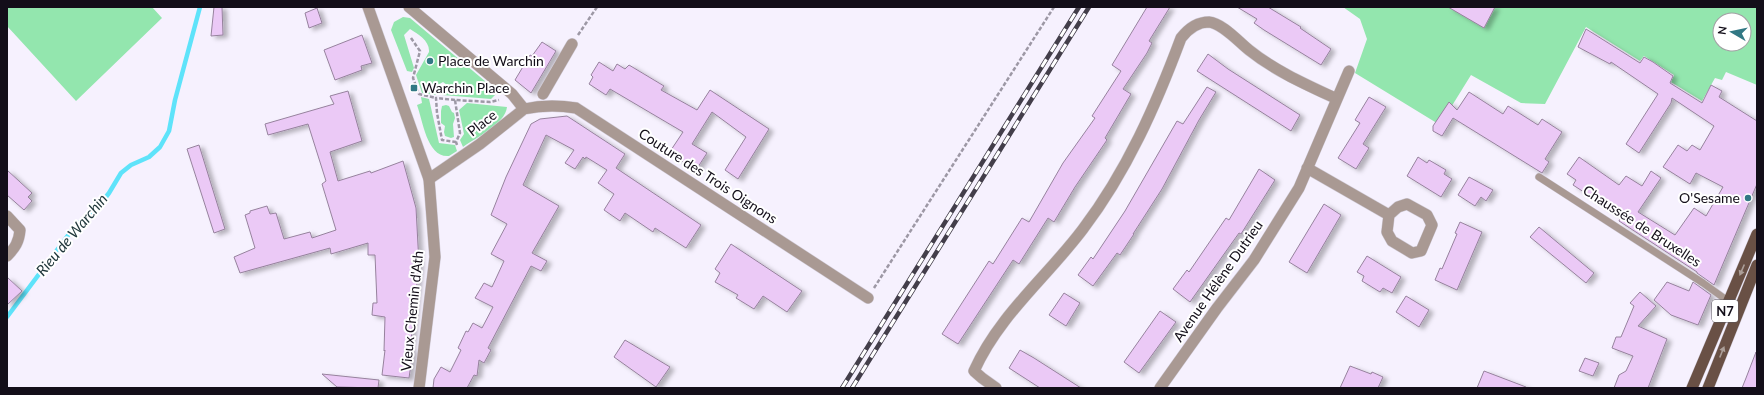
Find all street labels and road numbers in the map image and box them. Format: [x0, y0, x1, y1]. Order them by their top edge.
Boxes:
street label: Place [464, 106, 500, 139]
street label: Couture des Trois Oignons [636, 124, 781, 227]
street label: Chaussée de Bruxelles [1580, 181, 1704, 270]
street label: Avenue Hélène Dutrieu [1169, 217, 1266, 345]
street label: Vieux Chemin d'Ath [397, 250, 426, 372]
road number: N7 [1712, 300, 1738, 322]

